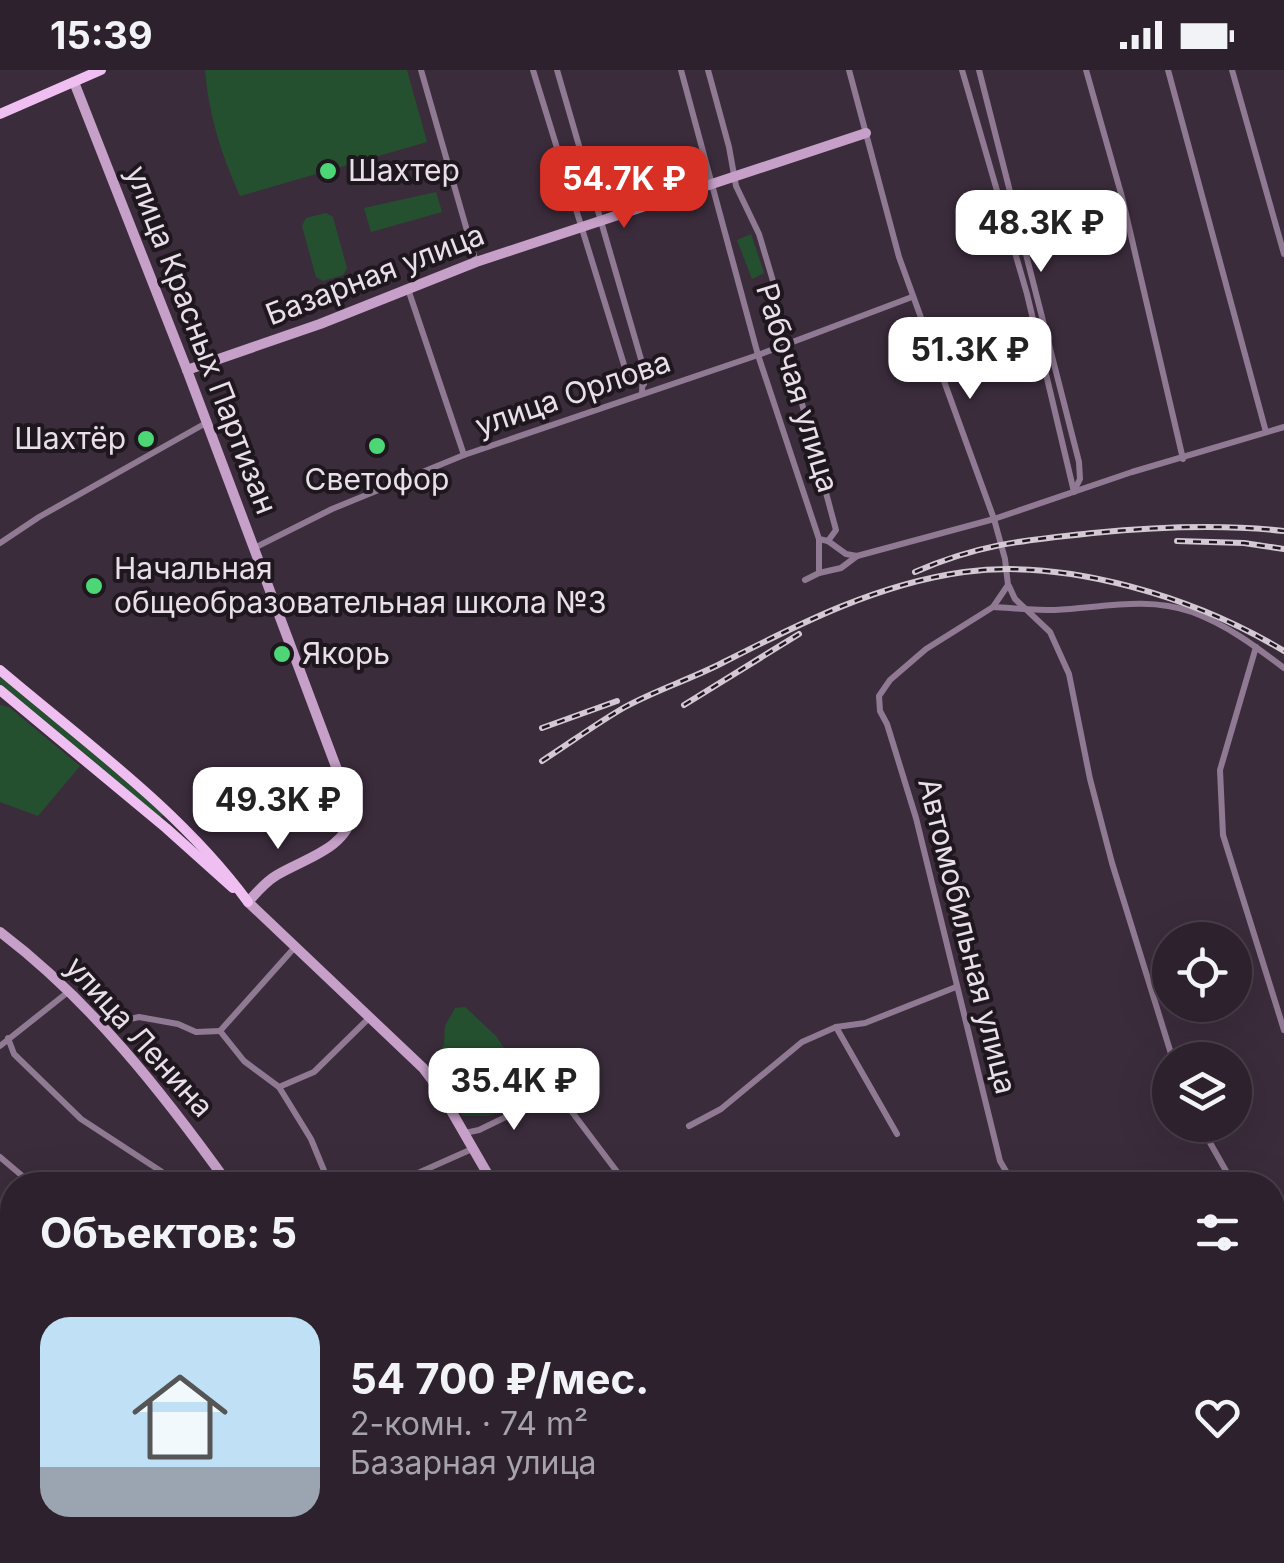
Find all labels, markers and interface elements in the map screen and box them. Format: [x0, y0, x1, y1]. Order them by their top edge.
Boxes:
text: 15:39 [50, 12, 153, 58]
pin: 54.7K ₽ [532, 146, 716, 231]
place label: Шахтер [348, 152, 460, 188]
text: 54.7K ₽ [562, 159, 686, 198]
street label: улица Красных Партизан [119, 160, 285, 519]
marker: Шахтер [317, 160, 339, 182]
pin: 48.3K ₽ [949, 190, 1133, 275]
text: 48.3K ₽ [978, 203, 1104, 242]
street label: Базарная улица [260, 216, 489, 332]
street label: Рабочая улица [749, 279, 847, 497]
pin: 51.3K ₽ [878, 317, 1062, 402]
text: 51.3K ₽ [910, 330, 1030, 369]
street label: улица Орлова [470, 343, 675, 443]
place label: Шахтёр [14, 420, 126, 456]
marker: Шахтёр [135, 428, 157, 450]
marker: Светофор [366, 435, 388, 457]
place label: Светофор [305, 461, 449, 497]
place label: Начальная общеобразовательная школа №3 [114, 550, 607, 620]
marker: Начальная общеобразовательная школа №3 [83, 575, 105, 597]
place label: Якорь [302, 635, 390, 671]
marker: Якорь [271, 643, 293, 665]
pin: 49.3K ₽ [186, 767, 370, 852]
street label: Автомобильная улица [911, 774, 1025, 1098]
text: 49.3K ₽ [215, 780, 341, 819]
map controls [1152, 922, 1252, 1142]
button: locate [1152, 922, 1252, 1022]
street label: улица Ленина [58, 949, 221, 1124]
button: layers [1152, 1042, 1252, 1142]
pin: 35.4K ₽ [422, 1048, 606, 1133]
text: 35.4K ₽ [450, 1061, 578, 1100]
icon: filters [1190, 1205, 1245, 1260]
text: Объектов: 5 [40, 1207, 297, 1258]
text: 54 700 ₽/мес. [350, 1353, 649, 1404]
icon: home [120, 1357, 240, 1477]
icon: heart [1190, 1390, 1245, 1445]
text: 2-комн. · 74 m² [350, 1404, 588, 1443]
text: Базарная улица [350, 1443, 597, 1482]

